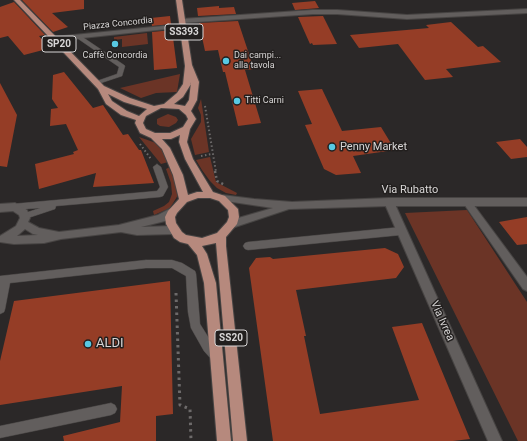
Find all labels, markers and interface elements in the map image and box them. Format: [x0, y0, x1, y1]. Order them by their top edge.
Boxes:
street label: Piazza Concordia [83, 15, 153, 33]
road number: SS393 [165, 24, 203, 40]
road number: SP20 [42, 36, 76, 52]
marker: Caffè Concordia [110, 39, 120, 49]
place label: Caffè Concordia [83, 51, 147, 61]
place label: Dai campi... alla tavola [234, 51, 281, 72]
marker: Dai campi... alla tavola [221, 56, 231, 66]
marker: Titti Carni [232, 96, 242, 106]
place label: Titti Carni [245, 96, 284, 106]
place label: Penny Market [340, 140, 407, 154]
marker: Penny Market [327, 142, 337, 152]
street label: Via Rubatto [382, 183, 438, 197]
street label: Via Ivrea [427, 299, 457, 343]
road number: SS20 [215, 330, 247, 346]
place label: ALDI [96, 336, 124, 352]
marker: ALDI [83, 339, 93, 349]

